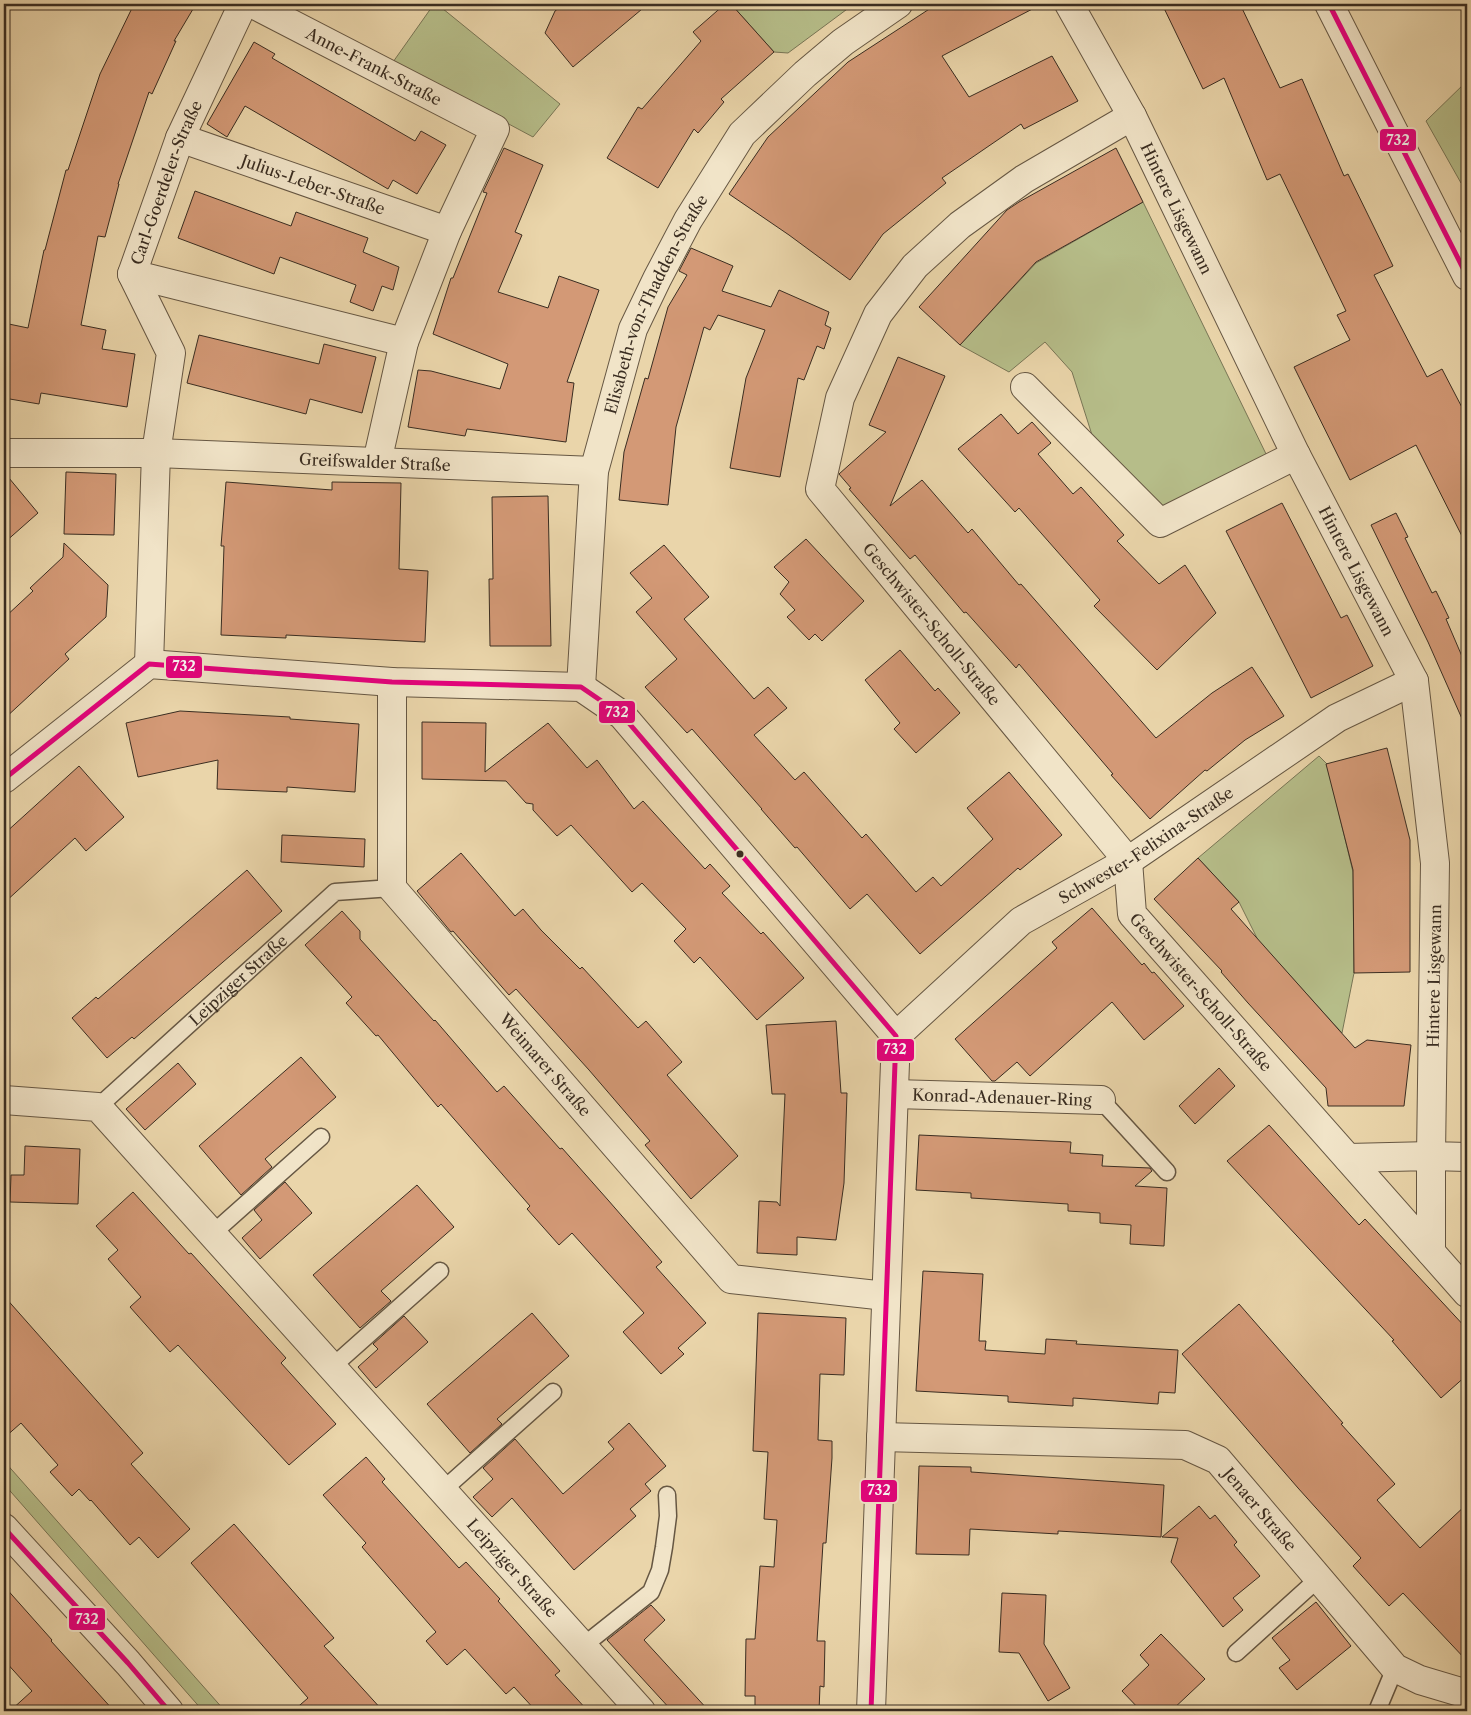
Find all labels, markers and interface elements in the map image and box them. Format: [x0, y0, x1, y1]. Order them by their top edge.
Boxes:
street label: Anne-Frank-Straße [302, 23, 445, 110]
street label: Carl-Goerdeler-Straße [126, 97, 206, 267]
line badge: 732 [1379, 128, 1417, 152]
text: 732 [1386, 131, 1410, 149]
street label: Hintere Lisgewann [1136, 139, 1217, 277]
street label: Julius-Leber-Straße [236, 149, 388, 219]
street label: Elisabeth-von-Thadden-Straße [600, 191, 712, 416]
street label: Greifswalder Straße [299, 449, 451, 475]
street label: Hintere Lisgewann [1314, 503, 1399, 639]
street label: Geschwister-Scholl-Straße [859, 539, 1005, 709]
line badge: 732 [165, 655, 203, 679]
text: 732 [172, 657, 196, 675]
line badge: 732 [598, 700, 636, 724]
text: 732 [605, 703, 629, 721]
street label: Schwester-Felixina-Straße [1055, 782, 1237, 908]
unlabelled marker [735, 849, 745, 859]
street label: Hintere Lisgewann [1423, 904, 1445, 1048]
street label: Geschwister-Scholl-Straße [1126, 909, 1276, 1076]
street label: Leipziger Straße [185, 930, 291, 1030]
street label: Weimarer Straße [494, 1008, 595, 1121]
line badge: 732 [876, 1038, 915, 1062]
text: 732 [883, 1040, 907, 1058]
street label: Konrad-Adenauer-Ring [912, 1085, 1093, 1110]
street label: Jenaer Straße [1217, 1461, 1301, 1555]
line badge: 732 [860, 1479, 898, 1503]
text: 732 [867, 1481, 891, 1499]
street label: Leipziger Straße [463, 1514, 562, 1621]
line badge: 732 [68, 1607, 106, 1631]
text: 732 [75, 1610, 99, 1628]

